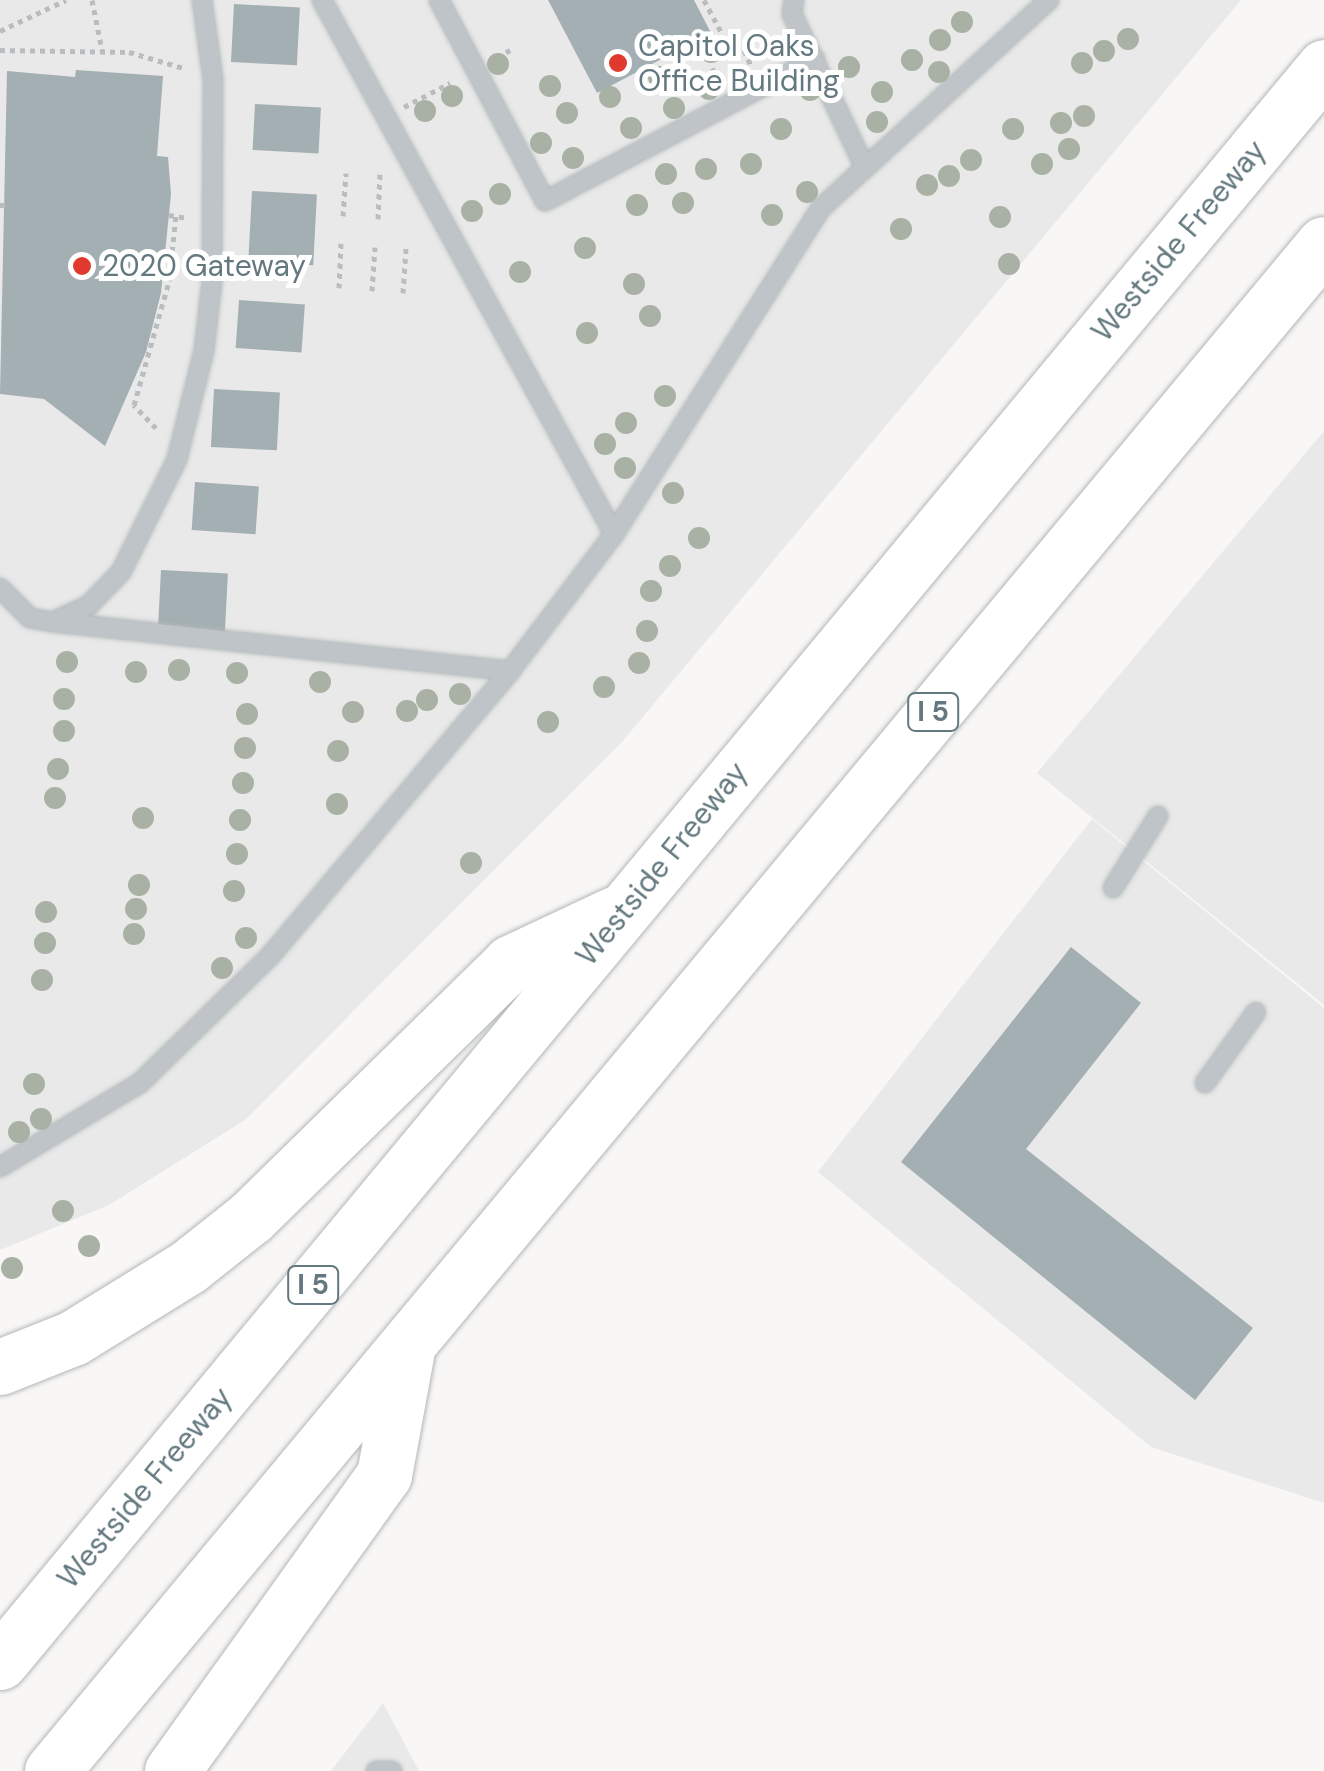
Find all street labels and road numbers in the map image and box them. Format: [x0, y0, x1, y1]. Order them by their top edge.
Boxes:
street label: Westside Freeway [1084, 133, 1274, 349]
road number: I 5 [906, 689, 960, 735]
street label: Westside Freeway [569, 755, 755, 973]
road number: I 5 [286, 1262, 340, 1308]
street label: Westside Freeway [50, 1380, 240, 1596]

